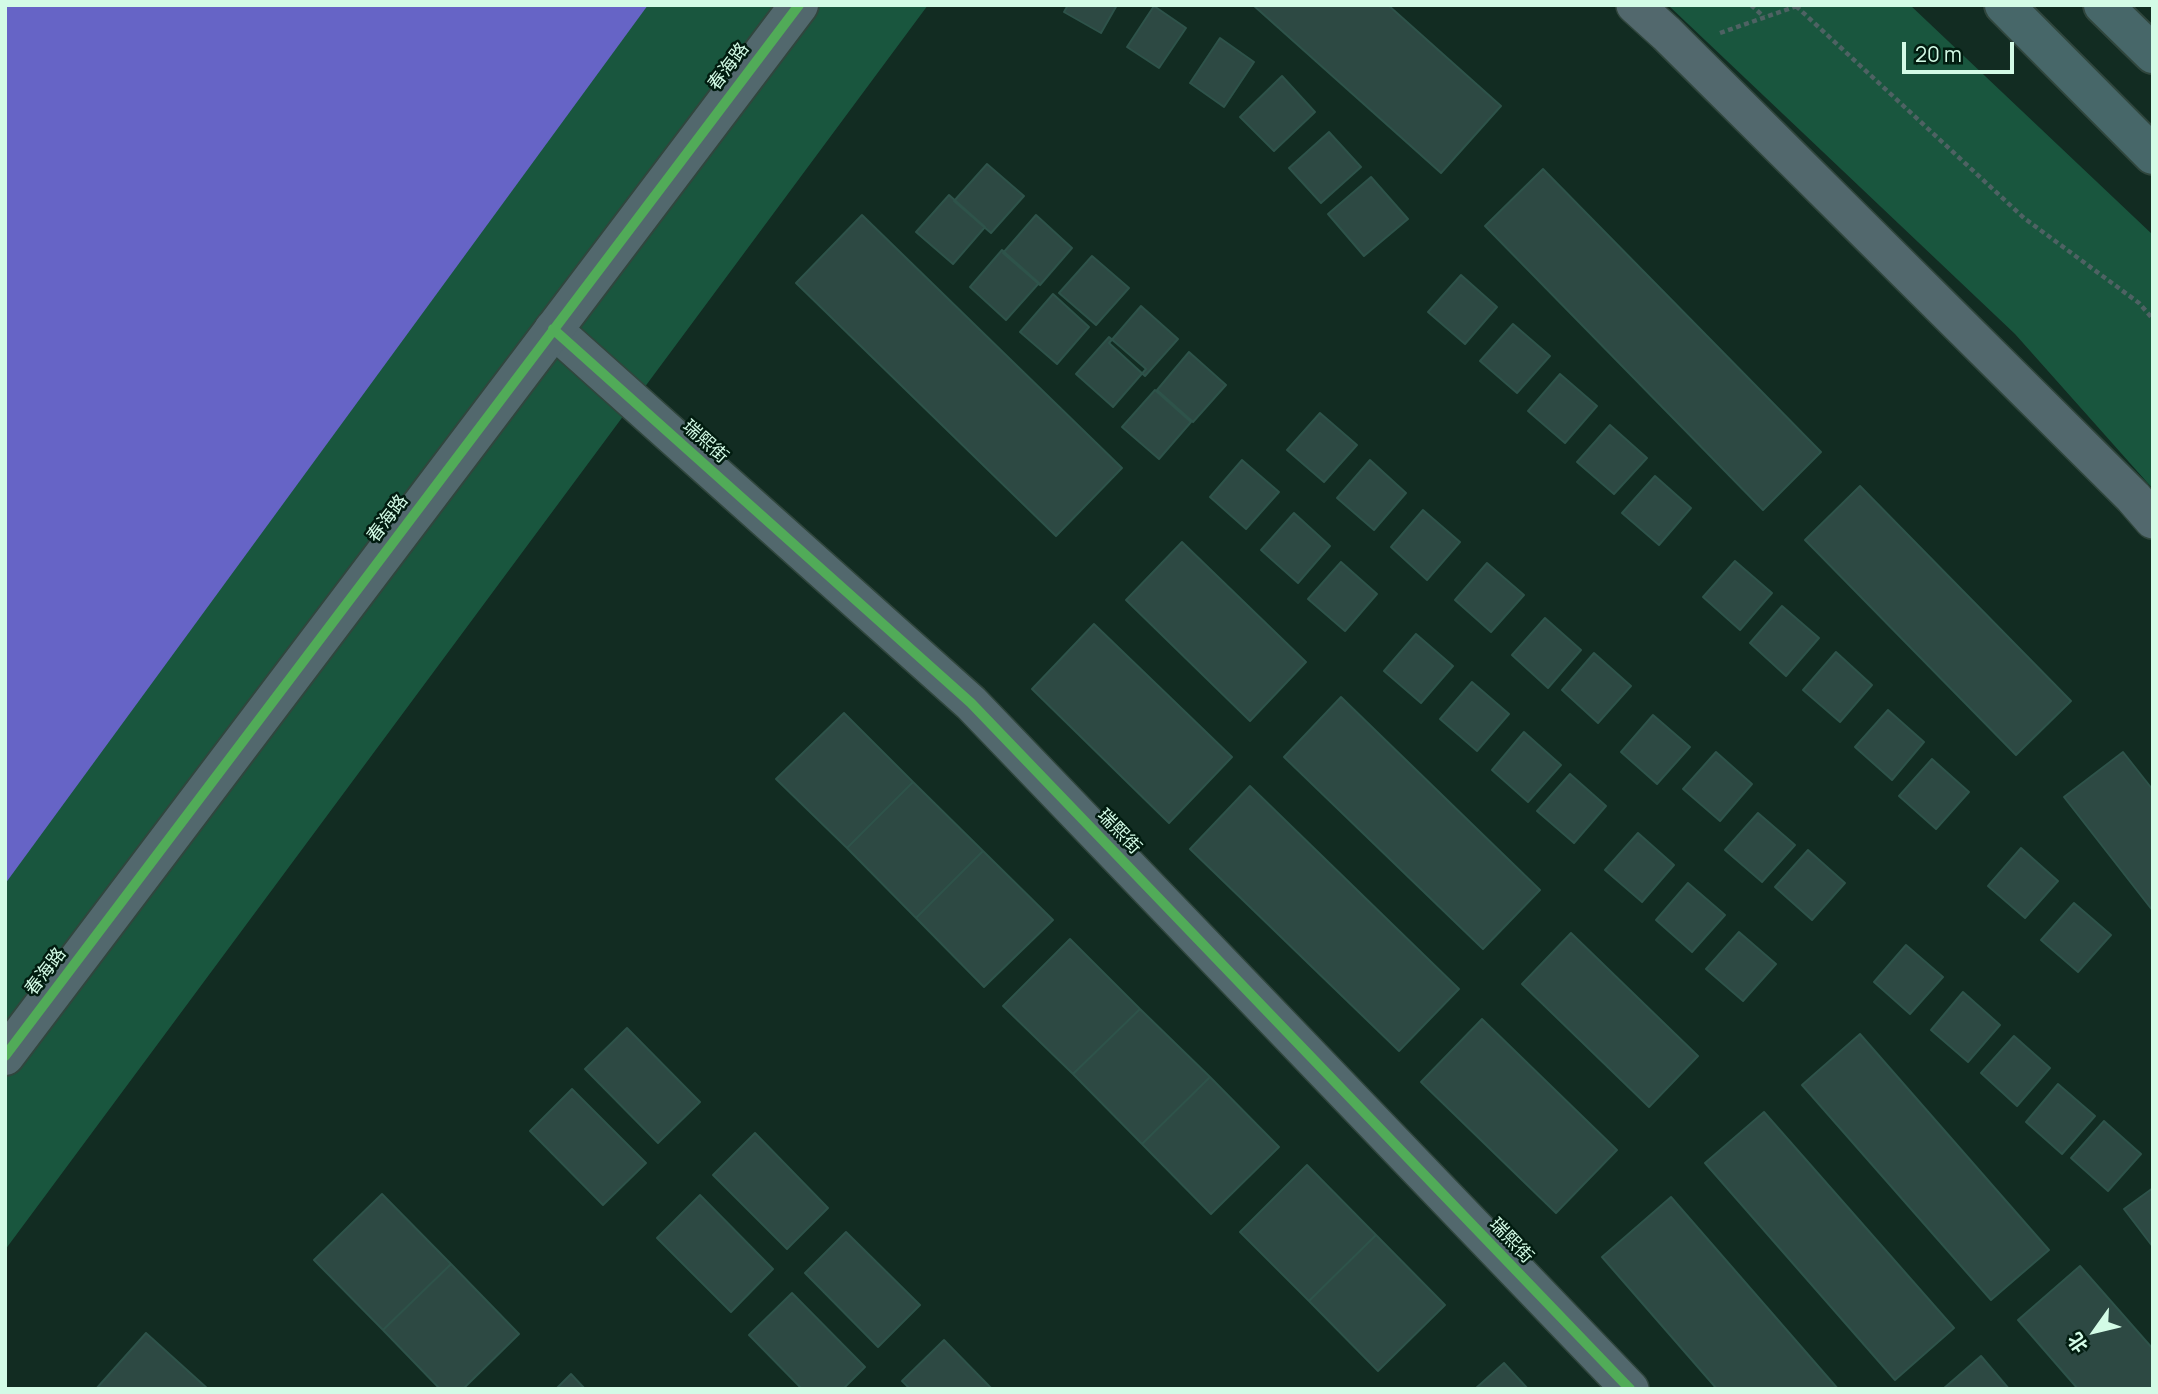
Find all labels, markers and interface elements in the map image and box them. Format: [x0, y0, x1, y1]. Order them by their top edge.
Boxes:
scale bar [1906, 28, 2018, 72]
street label: 春海路 [704, 39, 754, 95]
text: 20 m [1915, 40, 1962, 68]
street label: 瑞熙街 [678, 416, 732, 468]
street label: 春海路 [363, 491, 413, 547]
street label: 瑞熙街 [1092, 805, 1146, 859]
street label: 春海路 [21, 944, 71, 1000]
street label: 瑞熙街 [1484, 1214, 1538, 1268]
north arrow [2060, 1296, 2130, 1366]
text: 北 [2062, 1328, 2094, 1358]

